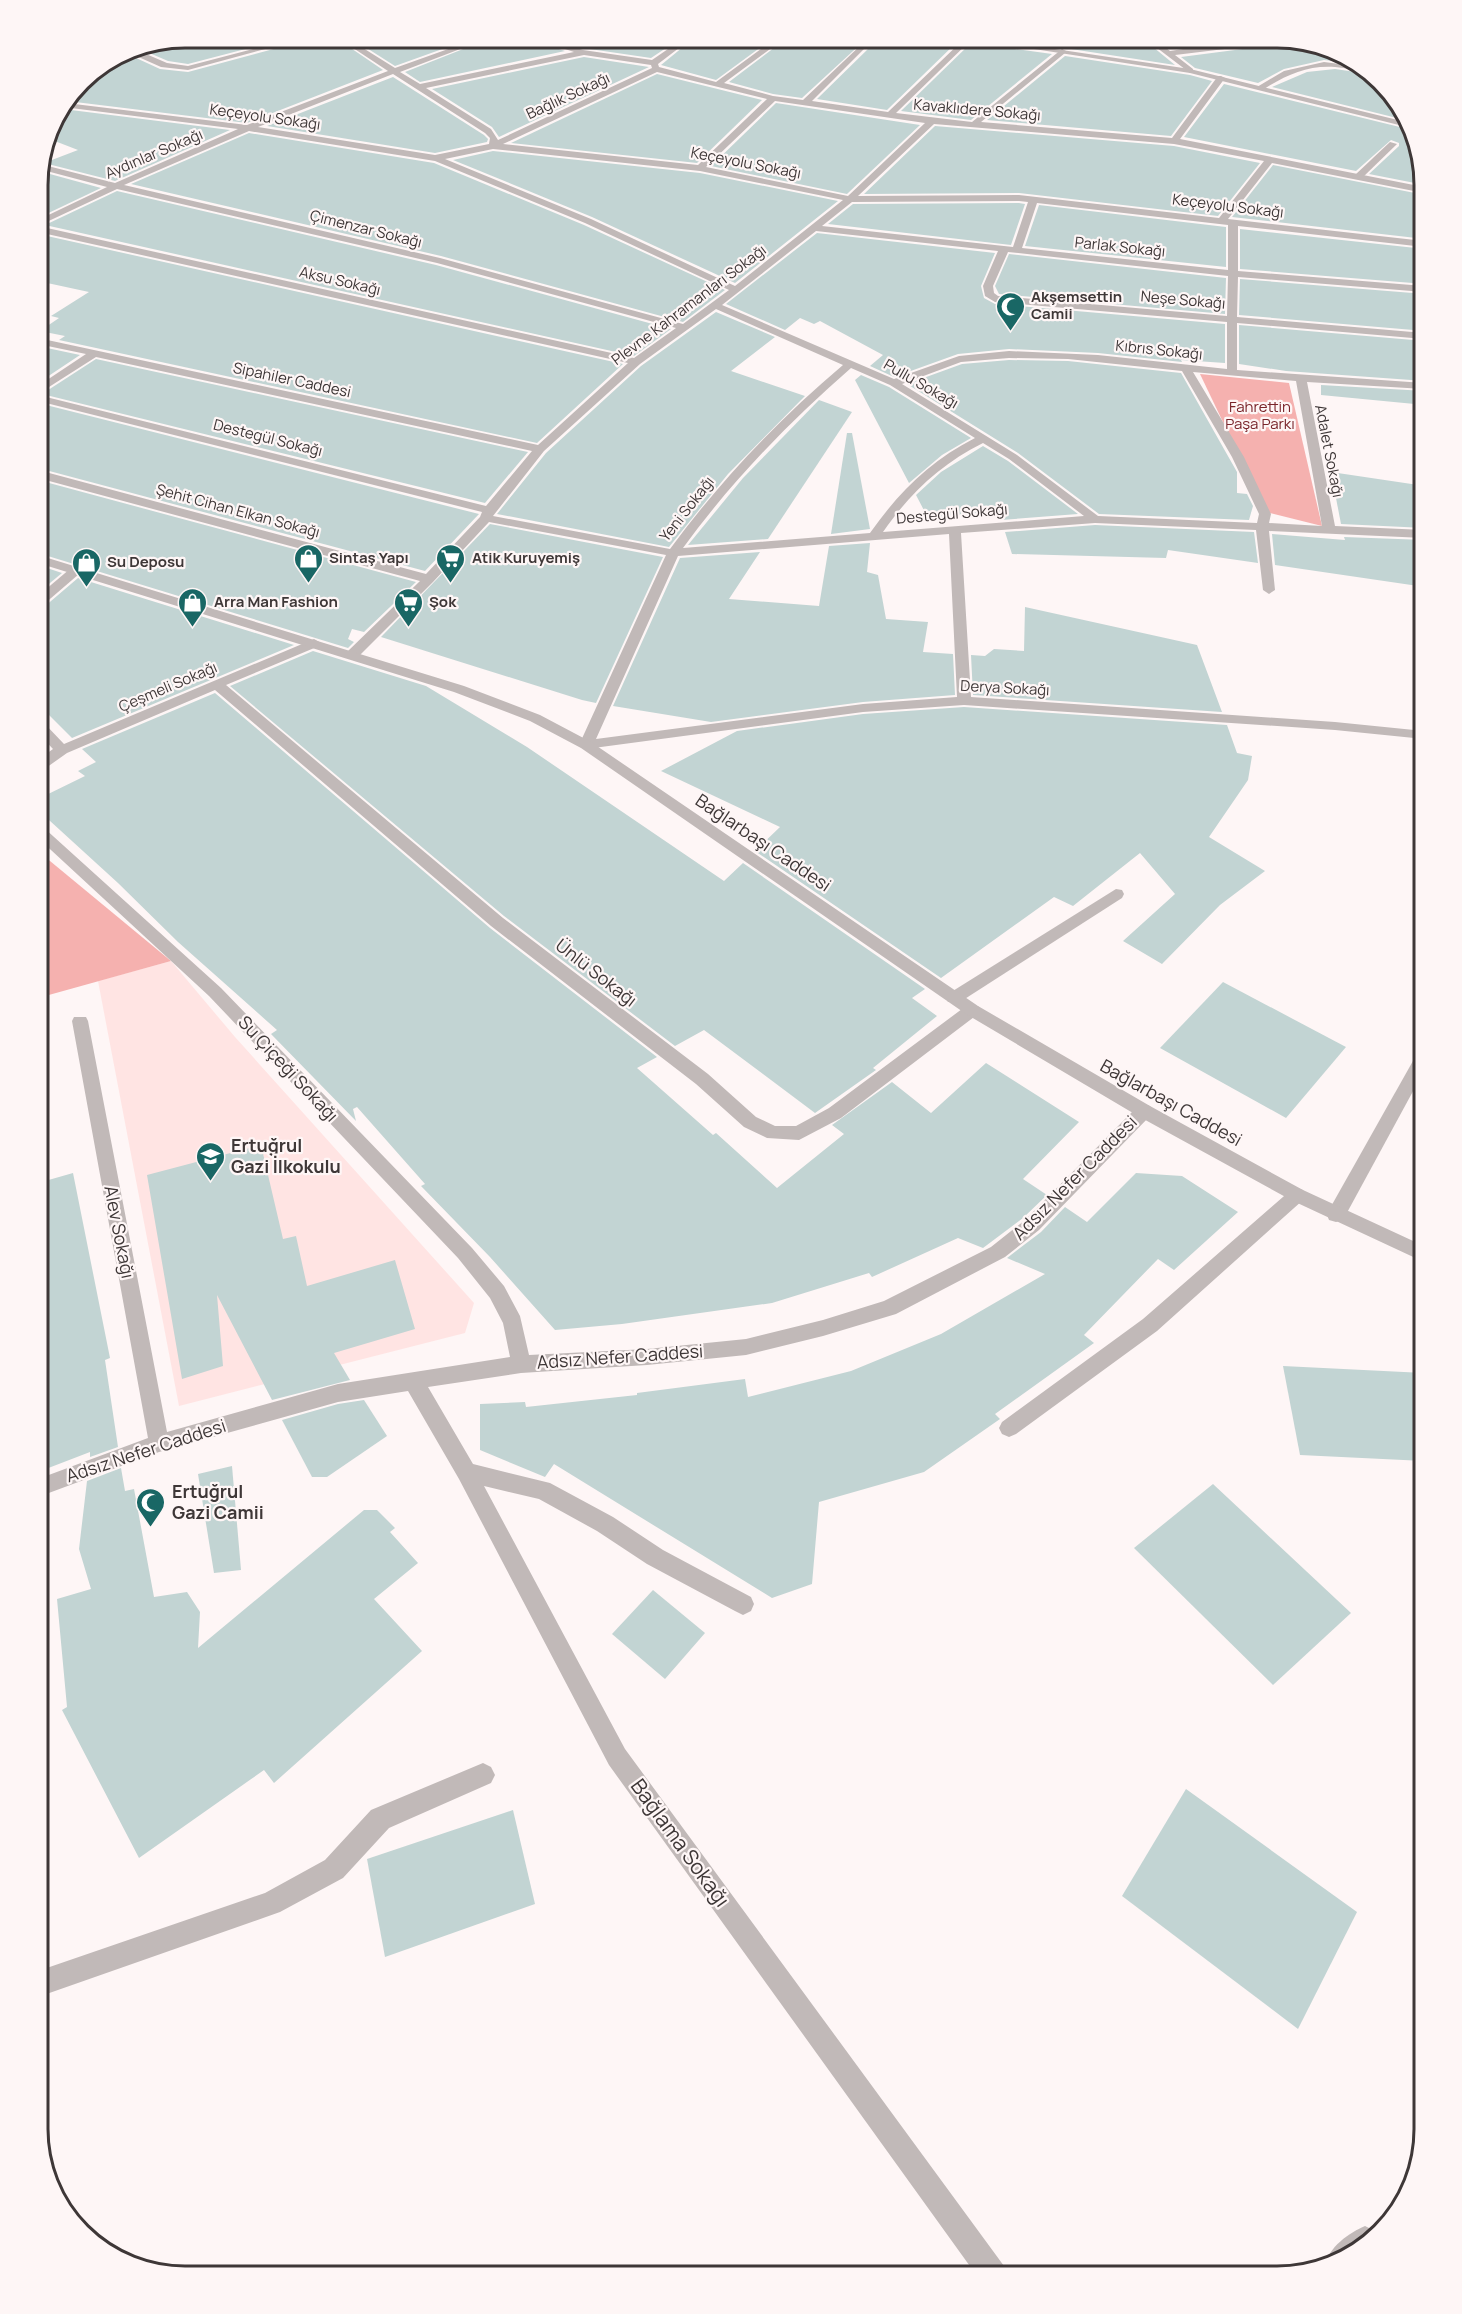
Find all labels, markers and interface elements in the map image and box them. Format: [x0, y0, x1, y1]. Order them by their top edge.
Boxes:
street label: Bağlık Sokağı [523, 67, 613, 124]
street label: Kavaklıdere Sokağı [912, 93, 1042, 126]
street label: Keçeyolu Sokağı [208, 98, 322, 135]
street label: Aydınlar Sokağı [102, 124, 206, 184]
street label: Keçeyolu Sokağı [689, 142, 803, 183]
street label: Keçeyolu Sokağı [1171, 188, 1285, 223]
street label: Çimenzar Sokağı [308, 204, 424, 253]
street label: Parlak Sokağı [1074, 231, 1166, 262]
street label: Plevne Kahramanları Sokağı [607, 239, 770, 370]
street label: Aksu Sokağı [297, 261, 383, 300]
street label: Neşe Sokağı [1140, 285, 1226, 314]
place label: Akşemsettin Camii [1031, 286, 1122, 324]
mosque icon: Akşemsettin Camii [994, 290, 1026, 332]
street label: Kıbrıs Sokağı [1115, 334, 1204, 365]
street label: Pullu Sokağı [880, 354, 963, 413]
street label: Sipahiler Caddesi [231, 357, 353, 402]
park label: Fahrettin Paşa Parkı [1225, 396, 1295, 434]
street label: Adalet Sokağı [1310, 403, 1349, 499]
street label: Destegül Sokağı [211, 414, 325, 461]
street label: Yeni Sokağı [655, 472, 719, 546]
street label: Şehit Cihan Elkan Sokağı [154, 479, 322, 543]
street label: Destegül Sokağı [895, 498, 1009, 529]
shop icon: Sintaş Yapı [292, 542, 324, 584]
supermarket icon: Atik Kuruyemiş [435, 542, 467, 584]
shop icon: Su Deposu [70, 546, 102, 588]
place label: Sintaş Yapı [329, 547, 409, 568]
place label: Atik Kuruyemiş [472, 547, 580, 568]
place label: Su Deposu [107, 551, 184, 572]
shop icon: Arra Man Fashion [177, 586, 209, 628]
supermarket icon: Şok [392, 586, 424, 628]
place label: Arra Man Fashion [214, 591, 338, 612]
place label: Şok [429, 591, 457, 612]
street label: Çeşmeli Sokağı [115, 656, 220, 717]
street label: Derya Sokağı [960, 675, 1050, 700]
street label: Bağlarbaşı Caddesi [691, 788, 836, 896]
street label: Ünlü Sokağı [551, 933, 642, 1012]
street label: Su Çiçeği Sokağı [233, 1010, 344, 1126]
street label: Bağlarbaşı Caddesi [1096, 1053, 1247, 1151]
street label: Adsız Nefer Caddesi [1007, 1110, 1142, 1245]
place label: Ertuğrul Gazi İlkokulu [231, 1133, 341, 1178]
school or university icon: Ertuğrul Gazi İlkokulu [194, 1140, 226, 1182]
street label: Alev Sokağı [99, 1183, 141, 1280]
street label: Adsız Nefer Caddesi [536, 1338, 704, 1374]
street label: Adsız Nefer Caddesi [63, 1413, 229, 1487]
place label: Ertuğrul Gazi Camii [172, 1479, 264, 1524]
mosque icon: Ertuğrul Gazi Camii [135, 1486, 167, 1528]
street label: Bağlama Sokağı [625, 1773, 737, 1912]

